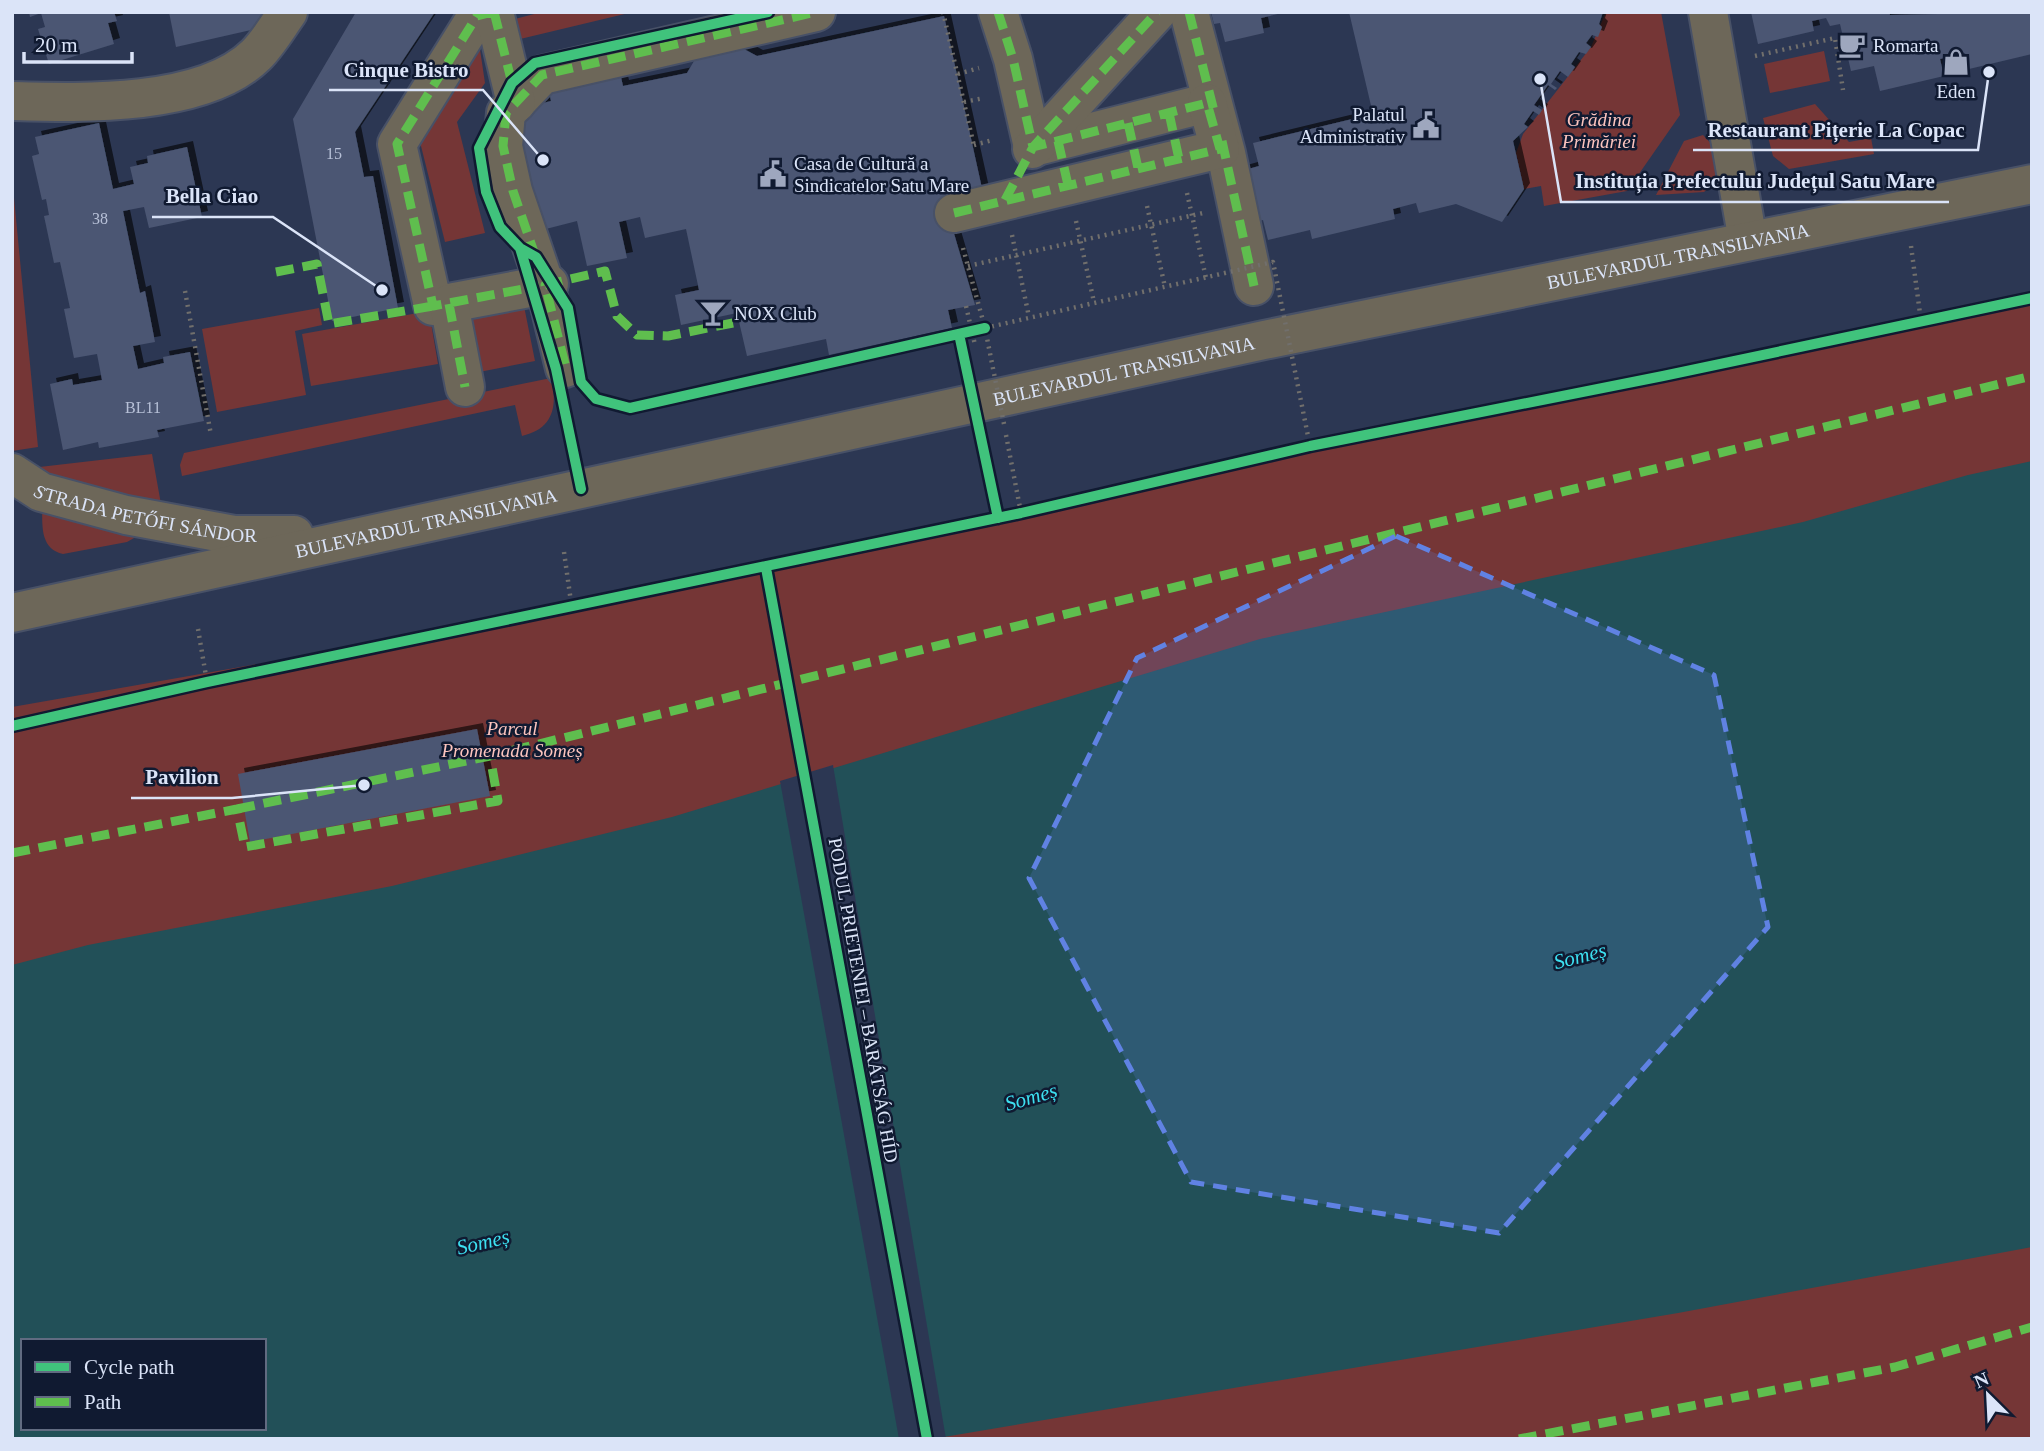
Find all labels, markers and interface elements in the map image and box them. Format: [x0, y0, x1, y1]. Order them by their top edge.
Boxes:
scale bar [24, 21, 133, 65]
cafe icon: Romarta [1837, 30, 1867, 60]
text: 20 m [35, 33, 78, 57]
place label: Romarta [1873, 35, 1939, 56]
shop icon: Eden [1941, 47, 1971, 77]
callout: Cinque Bistro [329, 48, 483, 90]
text: Cinque Bistro [343, 58, 469, 82]
place label: Eden [1936, 81, 1976, 102]
place label: Palatul Administrativ [1299, 104, 1405, 147]
callout: Restaurant Pițerie La Copac [1693, 108, 1978, 150]
park label: Grădina Primăriei [1561, 109, 1636, 152]
public building icon: Palatul Administrativ [1411, 110, 1441, 140]
text: Restaurant Pițerie La Copac [1707, 118, 1965, 143]
house number: 15 [326, 145, 342, 162]
place label: Casa de Cultură a Sindicatelor Satu Mare [794, 153, 969, 196]
public building icon: Casa de Cultură a Sindicatelor Satu Mare [758, 159, 788, 189]
callout: Instituția Prefectului Județul Satu Mare [1561, 160, 1949, 202]
text: Instituția Prefectului Județul Satu Mare [1575, 169, 1935, 194]
callout: Bella Ciao [152, 175, 273, 217]
text: Bella Ciao [166, 184, 258, 208]
house number: 38 [92, 210, 108, 227]
street label: BULEVARDUL TRANSILVANIA [1545, 219, 1812, 293]
bar icon: NOX Club [698, 298, 728, 328]
place label: NOX Club [734, 303, 817, 324]
street label: BULEVARDUL TRANSILVANIA [991, 332, 1257, 410]
house number: BL11 [125, 399, 161, 416]
street label: STRADA PETŐFI SÁNDOR [30, 480, 257, 546]
street label: BULEVARDUL TRANSILVANIA [293, 484, 560, 562]
park label: Parcul Promenada Someș [440, 718, 583, 761]
callout: Pavilion [131, 756, 232, 798]
text: Pavilion [145, 765, 219, 789]
street label: PODUL PRIETENIEI – BARÁTSÁG HÍD [825, 836, 902, 1164]
water label: Someș [1551, 938, 1609, 974]
water label: Someș [1002, 1078, 1060, 1116]
water label: Someș [454, 1224, 512, 1260]
legend [21, 1339, 266, 1430]
text: Cycle path [84, 1355, 175, 1379]
north arrow [1953, 1360, 2023, 1430]
text: N [1971, 1367, 1992, 1392]
text: Path [84, 1390, 122, 1414]

